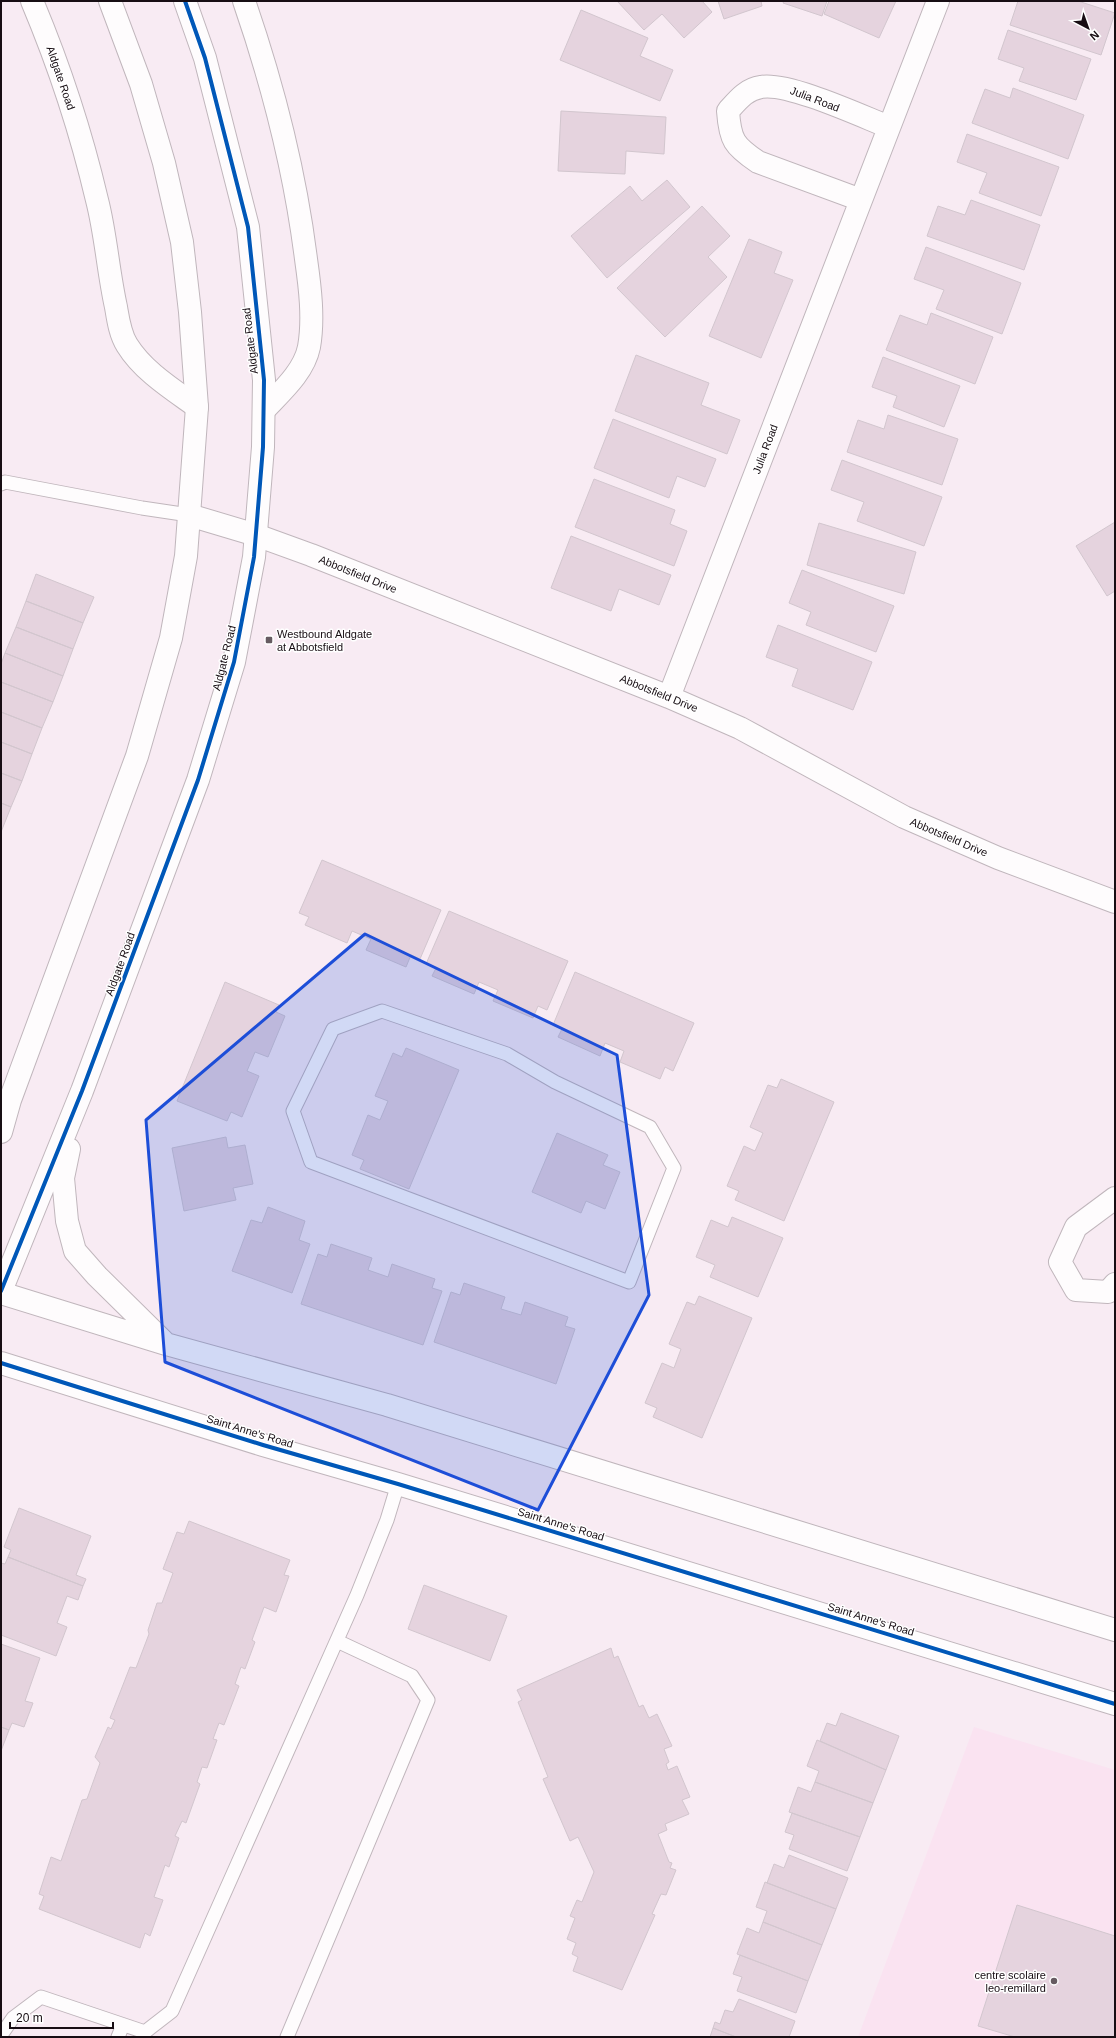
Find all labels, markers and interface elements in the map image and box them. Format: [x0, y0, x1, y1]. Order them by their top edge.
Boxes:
north arrow [1068, 8, 1108, 48]
text: N [1088, 28, 1101, 43]
street label: Aldgate Road [44, 45, 78, 111]
street label: Julia Road [789, 84, 841, 114]
street label: Aldgate Road [240, 307, 260, 375]
street label: Julia Road [750, 423, 780, 475]
street label: Abbotsfield Drive [317, 553, 399, 595]
street label: Aldgate Road [210, 624, 238, 692]
place label: Westbound Aldgate at Abbotsfield [277, 628, 372, 653]
marker: Westbound Aldgate at Abbotsfield [264, 635, 274, 645]
street label: Abbotsfield Drive [618, 672, 700, 714]
street label: Abbotsfield Drive [908, 815, 990, 859]
street label: Aldgate Road [103, 931, 137, 997]
street label: Saint Anne's Road [205, 1412, 295, 1450]
street label: Saint Anne's Road [516, 1505, 606, 1543]
street label: Saint Anne's Road [826, 1600, 916, 1638]
place label: centre scolaire leo-remillard [974, 1969, 1046, 1994]
marker: centre scolaire leo-remillard [1049, 1976, 1059, 1986]
scale bar [10, 2004, 113, 2030]
text: 20 m [16, 2011, 43, 2025]

